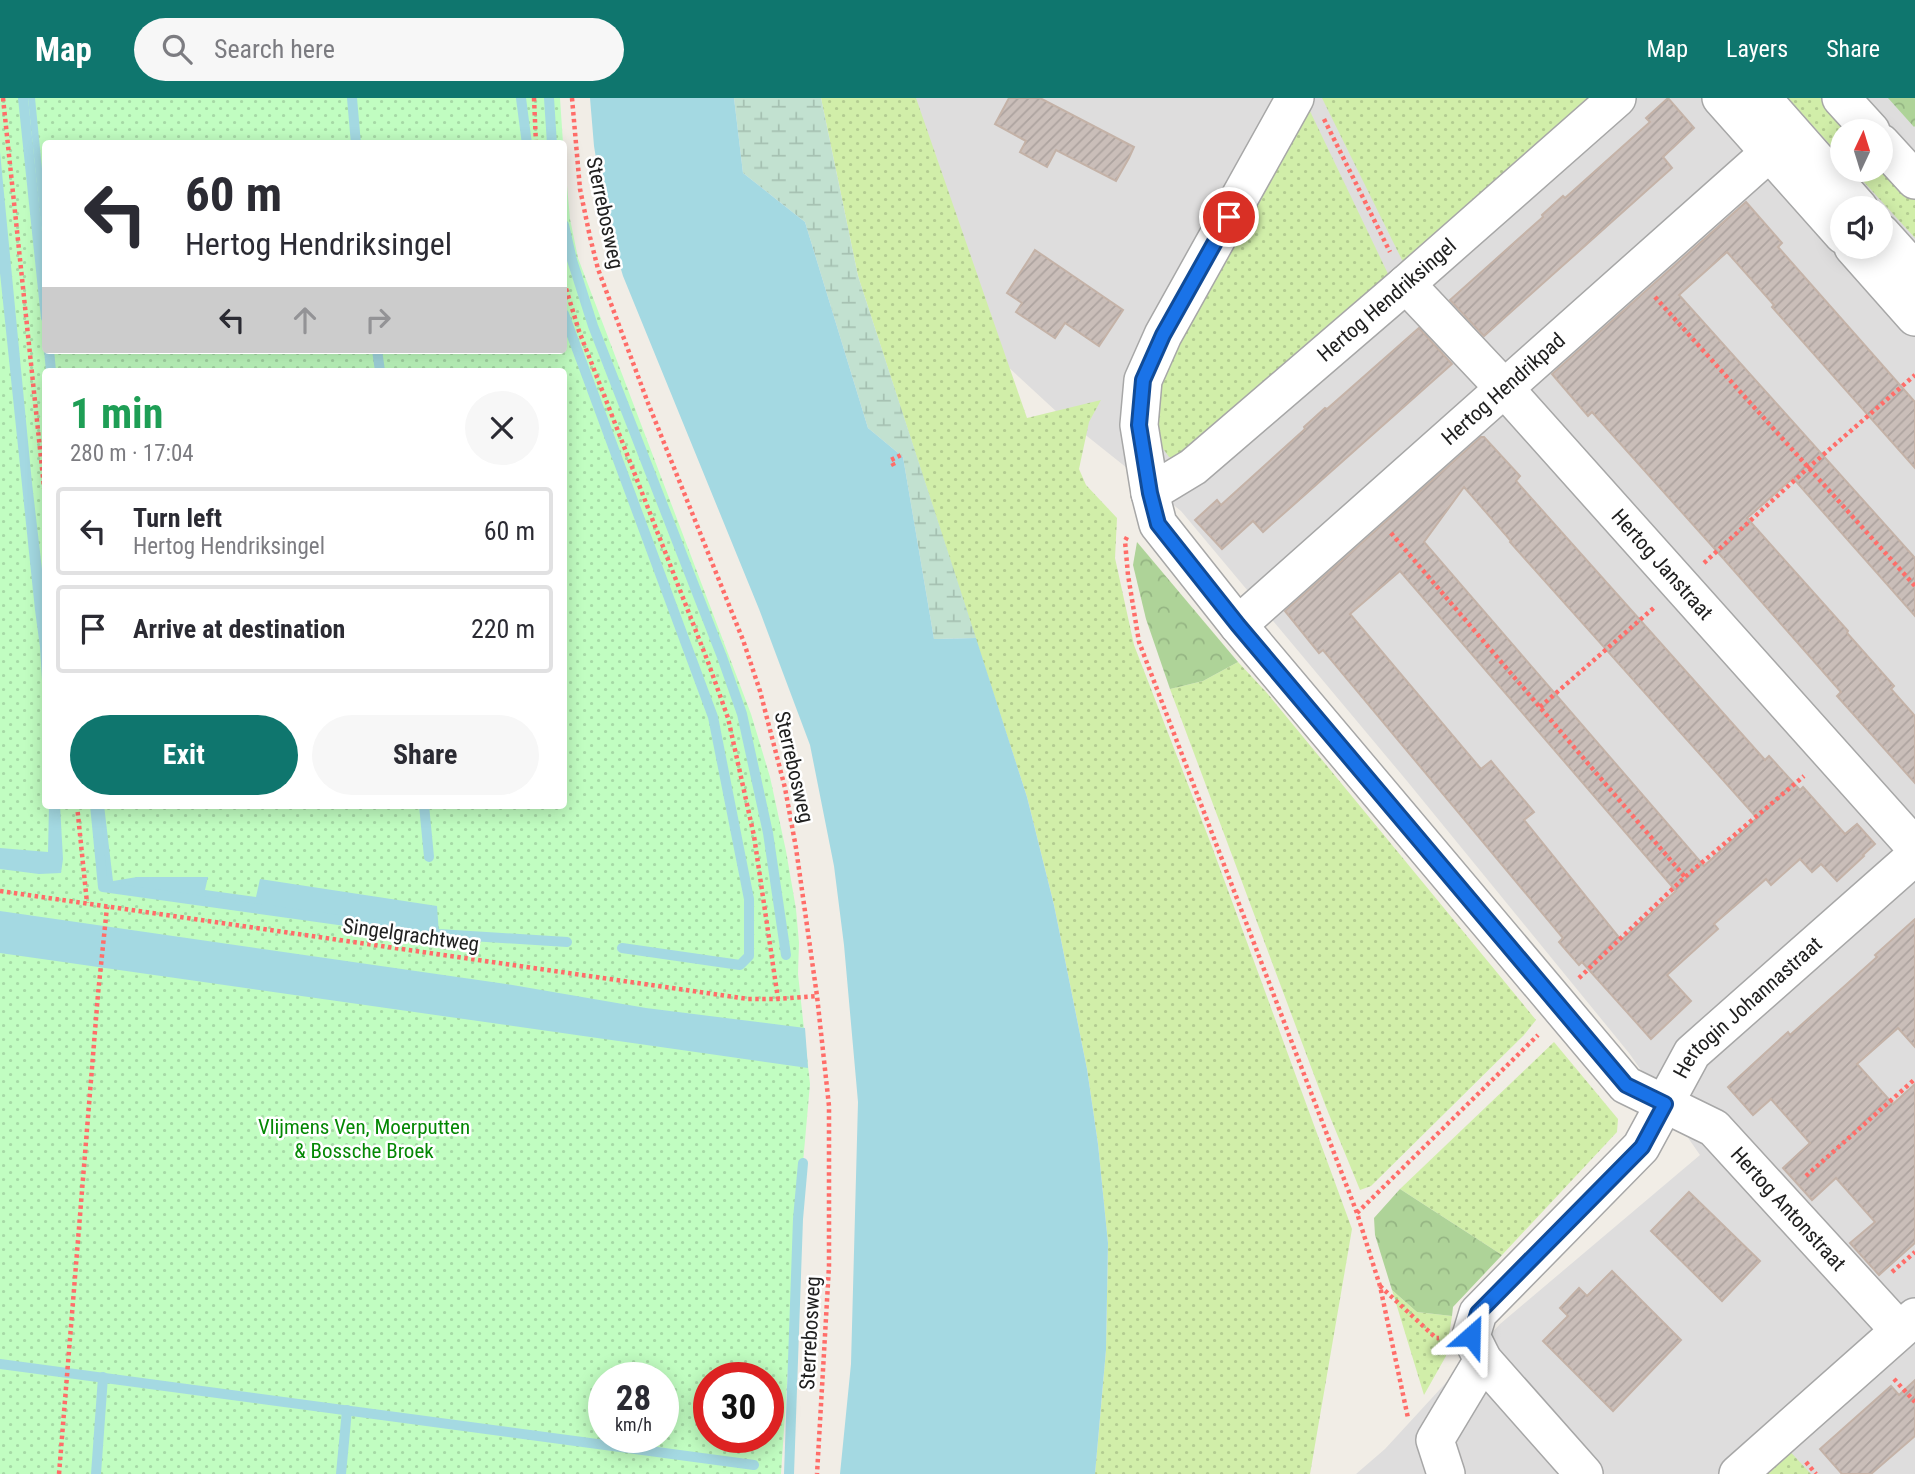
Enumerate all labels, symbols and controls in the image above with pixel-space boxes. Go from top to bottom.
search box [134,18,624,81]
text: Map [35,30,92,69]
icon: search [158,30,196,68]
text: Search here [214,34,335,64]
text: Map [1647,35,1688,63]
text: Layers [1726,35,1788,63]
text: Share [1826,35,1880,63]
north arrow [1830,119,1894,182]
map controls [1830,119,1893,259]
street label: Sterrebosweg [581,155,629,271]
text: 60 m [185,166,282,223]
icon: left [70,168,161,259]
pin [1199,187,1259,247]
button: sound [1830,196,1893,259]
icon: arrive [1210,198,1248,236]
text: Hertog Hendriksingel [185,225,452,263]
street label: Hertog Hendriksingel [1313,234,1461,367]
icon: left [213,301,251,339]
icon: ahead [286,301,324,339]
icon: right [359,301,397,339]
street label: Hertog Hendrikpad [1437,328,1570,450]
text: 1 min [70,389,163,438]
button: close [465,391,539,465]
text: 280 m · 17:04 [70,440,194,467]
text: Turn left [133,503,222,533]
street label: Hertog Janstraat [1607,504,1718,625]
icon: left [74,512,112,550]
text: 60 m [484,516,535,546]
text: Hertog Hendriksingel [133,533,325,560]
icon: arrive [74,610,112,648]
text: Arrive at destination [133,614,345,644]
text: 220 m [471,614,535,644]
street label: Sterrebosweg [770,709,818,825]
button: Exit [70,715,298,795]
button: Share [312,715,539,795]
street label: Singelgrachtweg [341,914,481,956]
street label: Hertogin Johannastraat [1669,932,1827,1082]
park label: Vlijmens Ven, Moerputten & Bossche Broek [258,1115,470,1163]
street label: Hertog Antonstraat [1726,1142,1851,1276]
street label: Sterrebosweg [795,1276,825,1390]
position arrow [1434,1299,1508,1373]
speed limit sign: 30 [693,1362,784,1453]
text: 28 [616,1378,651,1419]
text: km/h [615,1414,652,1435]

